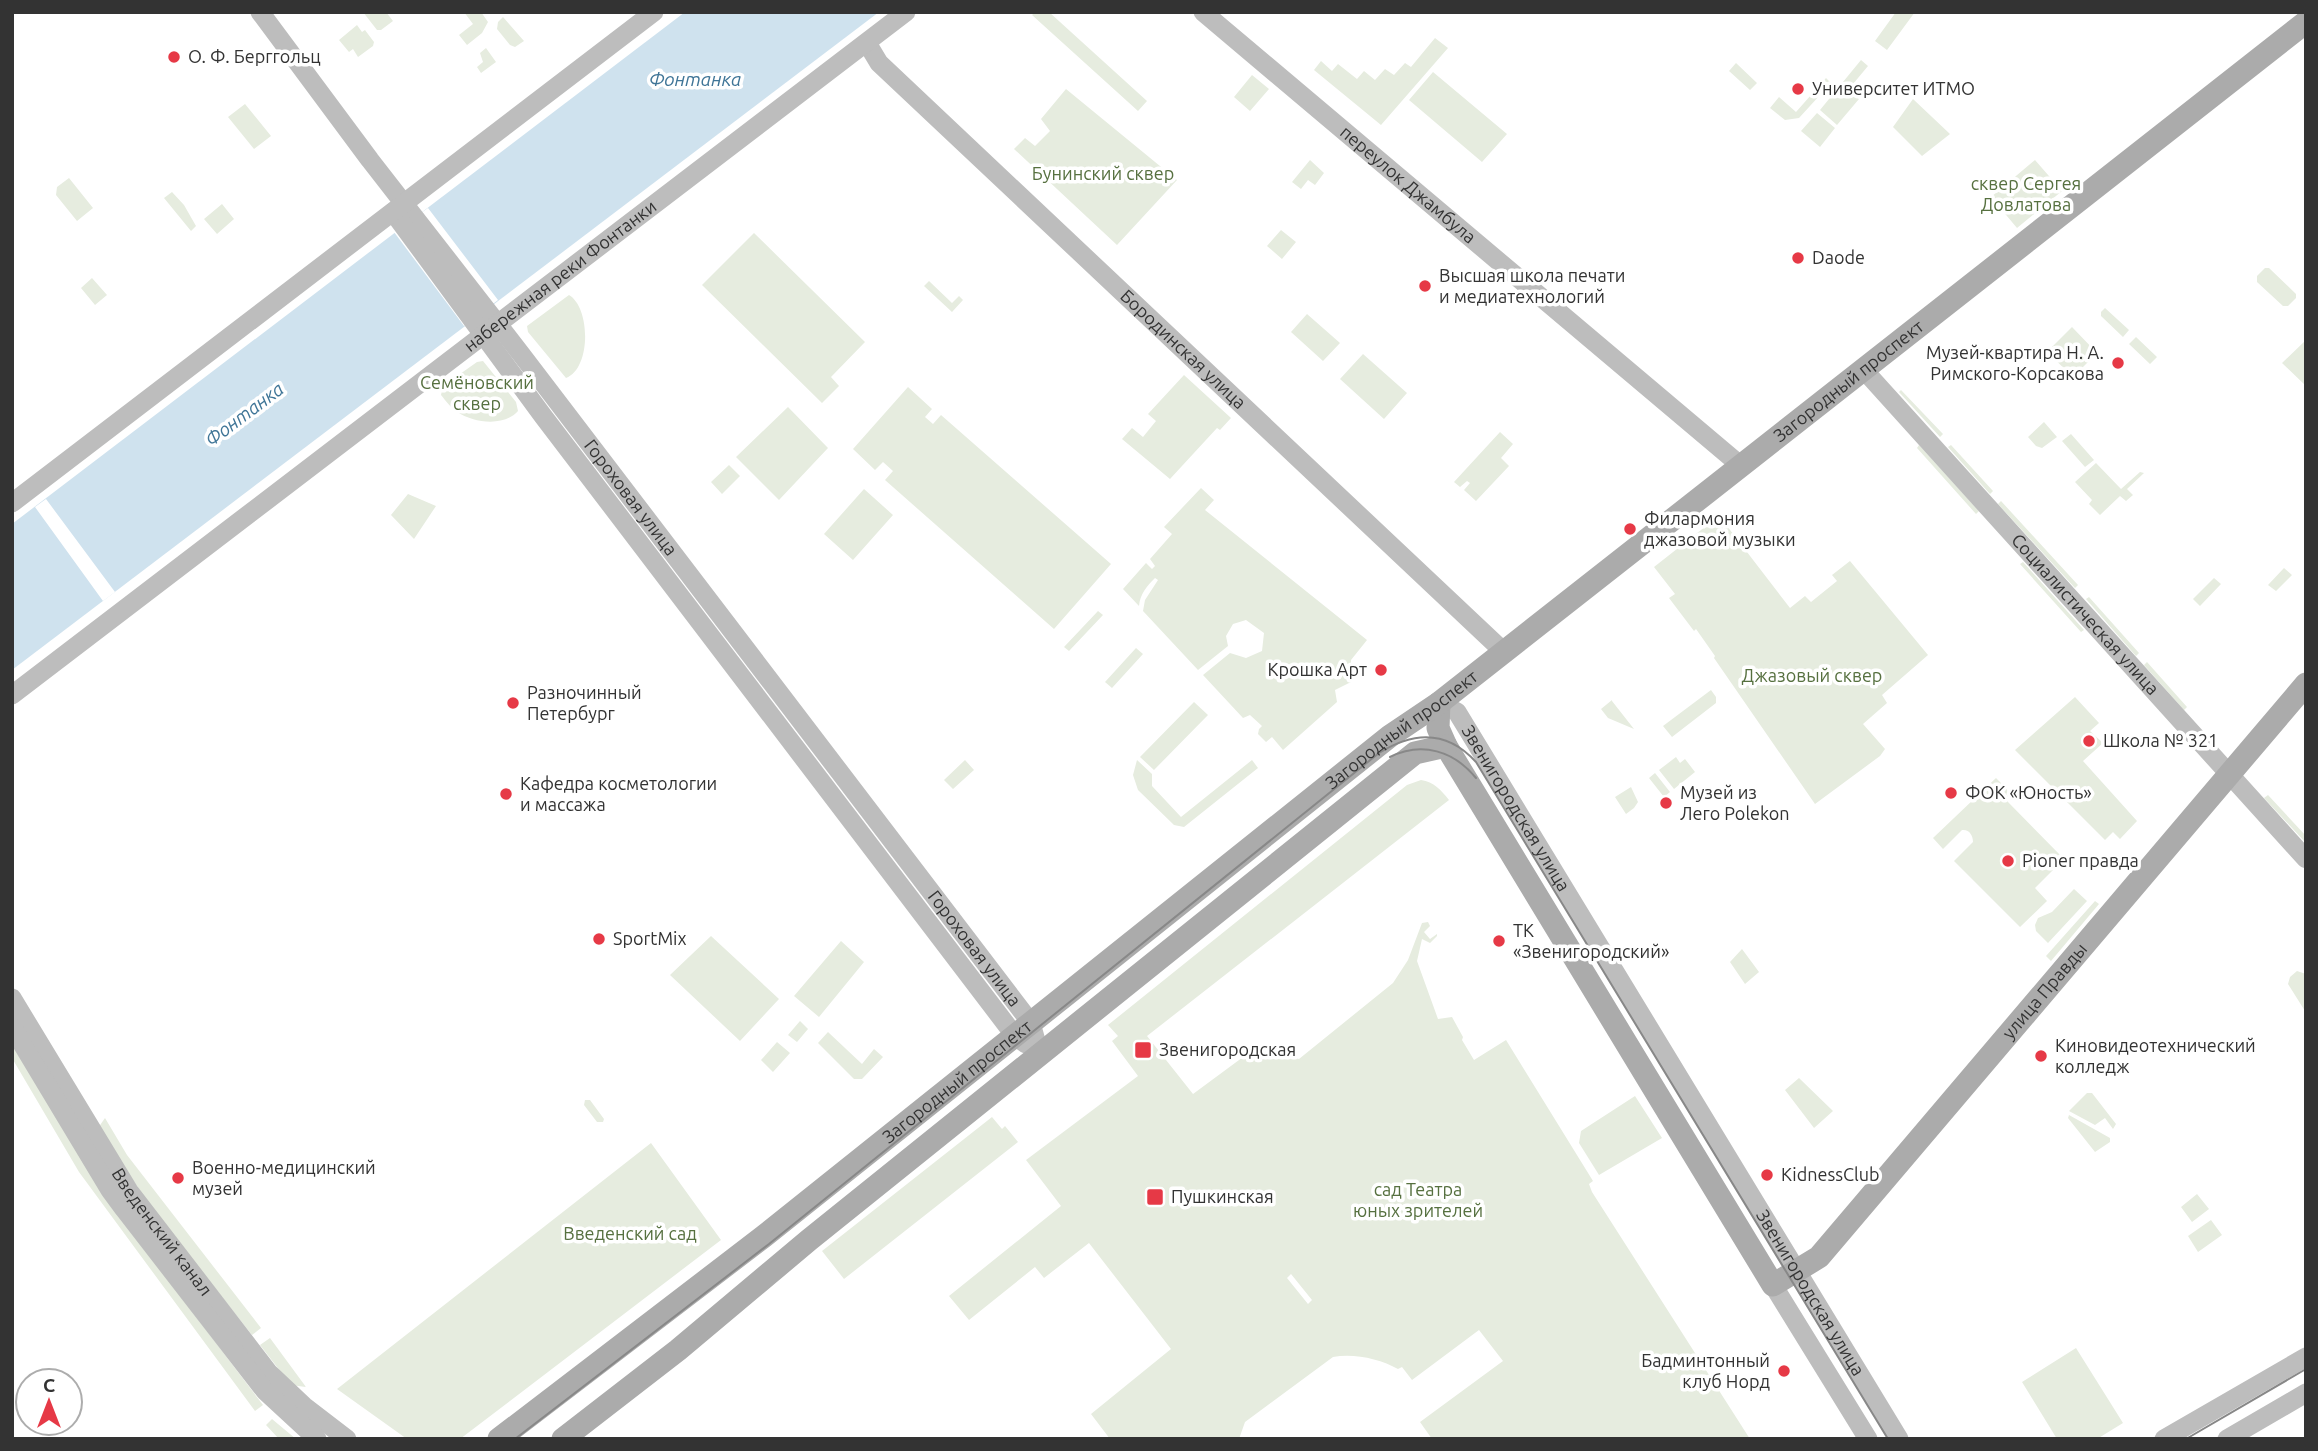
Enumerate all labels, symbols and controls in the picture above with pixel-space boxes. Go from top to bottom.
place label: О. Ф. Берггольц [188,46,321,66]
marker: О. Ф. Берггольц [166,49,182,65]
water label: Фонтанка [649,68,741,90]
place label: Университет ИТМО [1812,78,1975,98]
marker: Университет ИТМО [1790,81,1806,97]
street label: переулок Джамбула [1337,121,1480,247]
park label: Бунинский сквер [1032,163,1174,183]
park label: сквер Сергея Довлатова [1971,173,2081,214]
street label: набережная реки Фонтанки [460,196,660,355]
place label: Daode [1812,247,1865,267]
marker: Daode [1790,250,1806,266]
place label: Высшая школа печати и медиатехнологий [1439,265,1625,306]
marker: Высшая школа печати и медиатехнологий [1417,278,1433,294]
street label: Бородинская улица [1117,285,1250,412]
street label: Загородный проспект [1769,315,1927,445]
place label: Музей-квартира Н. А. Римского-Корсакова [1926,342,2104,383]
marker: Музей-квартира Н. А. Римского-Корсакова [2110,355,2126,371]
park label: Семёновский сквер [420,372,534,413]
water label: Фонтанка [200,377,288,451]
street label: Гороховая улица [581,435,682,559]
place label: Филармония джазовой музыки [1644,508,1796,549]
marker: Филармония джазовой музыки [1622,521,1638,537]
street label: Социалистическая улица [2008,529,2163,698]
place label: Крошка Арт [1268,659,1367,679]
marker: Крошка Арт [1373,662,1389,678]
park label: Джазовый сквер [1742,665,1882,685]
street label: Загородный проспект [1321,666,1481,793]
place label: Разночинный Петербург [527,682,642,723]
marker: Разночинный Петербург [505,695,521,711]
street label: Звенигородская улица [1458,721,1575,895]
place label: Школа № 321 [2103,730,2218,750]
marker: Школа № 321 [2081,733,2097,749]
place label: Кафедра косметологии и массажа [520,773,717,814]
place label: Музей из Лего Polekon [1680,782,1790,823]
place label: ФОК «Юность» [1965,782,2092,802]
marker: ФОК «Юность» [1943,785,1959,801]
marker: Кафедра косметологии и массажа [498,786,514,802]
marker: Музей из Лего Polekon [1658,795,1674,811]
place label: Pioner правда [2022,850,2139,870]
marker: Pioner правда [2000,853,2016,869]
street label: Гороховая улица [925,886,1026,1010]
place label: ТК «Звенигородский» [1513,920,1669,961]
place label: SportMix [613,928,687,948]
marker: SportMix [591,931,607,947]
marker: ТК «Звенигородский» [1491,933,1507,949]
street label: улица Правды [1998,938,2091,1042]
street label: Загородный проспект [878,1016,1035,1147]
place label: Киновидеотехнический колледж [2055,1035,2256,1076]
place label: Звенигородская [1159,1039,1296,1059]
marker: Звенигородская [1133,1040,1153,1060]
marker: Киновидеотехнический колледж [2033,1048,2049,1064]
place label: Военно-медицинский музей [192,1157,376,1198]
street label: Введенский канал [108,1164,217,1299]
place label: KidnessClub [1781,1164,1880,1184]
marker: KidnessClub [1759,1167,1775,1183]
marker: Военно-медицинский музей [170,1170,186,1186]
park label: сад Театра юных зрителей [1353,1179,1483,1220]
place label: Пушкинская [1171,1186,1274,1206]
marker: Пушкинская [1145,1187,1165,1207]
street label: Звенигородская улица [1753,1206,1869,1379]
park label: Введенский сад [563,1223,697,1243]
place label: Бадминтонный клуб Норд [1641,1350,1770,1391]
marker: Бадминтонный клуб Норд [1776,1363,1792,1379]
north arrow [14,1367,84,1437]
text: С [43,1374,55,1396]

